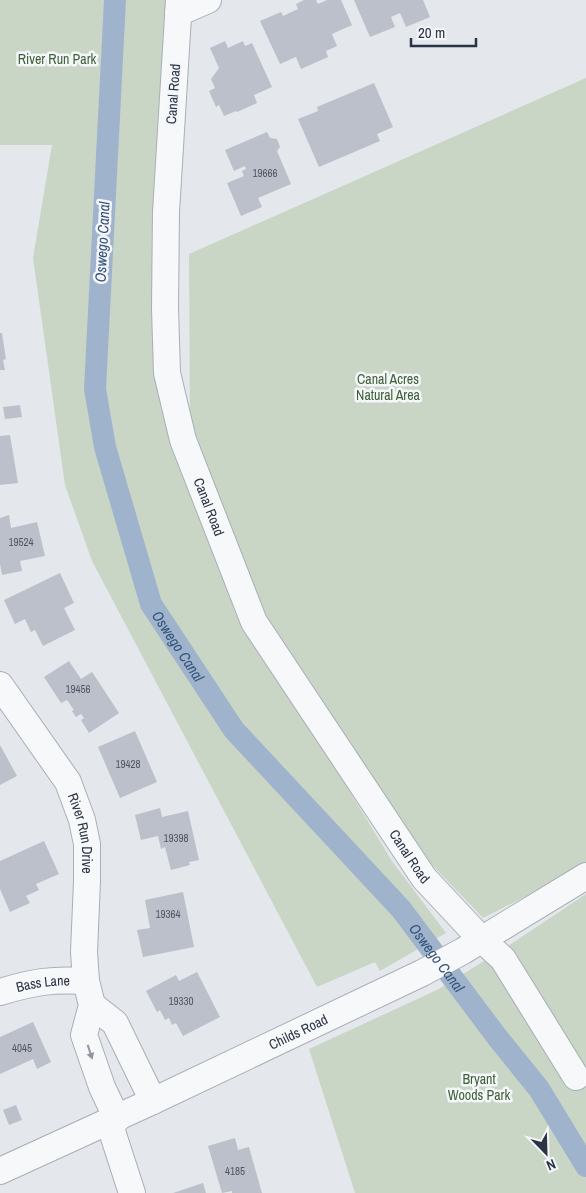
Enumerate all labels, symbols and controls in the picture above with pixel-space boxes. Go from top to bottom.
scale bar [411,15,476,47]
text: 20 m [418,22,445,43]
park label: River Run Park [18,50,96,68]
street label: Canal Road [162,63,184,125]
house number: 19666 [252,166,278,180]
water label: Oswego Canal [89,201,115,283]
park label: Canal Acres Natural Area [356,370,421,404]
street label: Canal Road [190,475,228,538]
house number: 19524 [8,535,34,549]
water label: Oswego Canal [148,606,210,685]
house number: 19456 [65,682,91,696]
house number: 19428 [115,757,141,771]
street label: River Run Drive [64,790,96,874]
street label: Canal Road [385,826,434,887]
house number: 19398 [163,831,189,845]
house number: 19364 [155,907,181,921]
water label: Oswego Canal [405,919,470,996]
street label: Bass Lane [14,971,70,996]
house number: 19330 [168,994,194,1008]
street label: Childs Road [266,1010,331,1054]
house number: 4045 [12,1041,32,1055]
one-way arrow [86,1045,94,1060]
park label: Bryant Woods Park [448,1070,510,1104]
north arrow [521,1128,571,1178]
text: N [544,1155,558,1175]
house number: 4185 [225,1164,245,1178]

